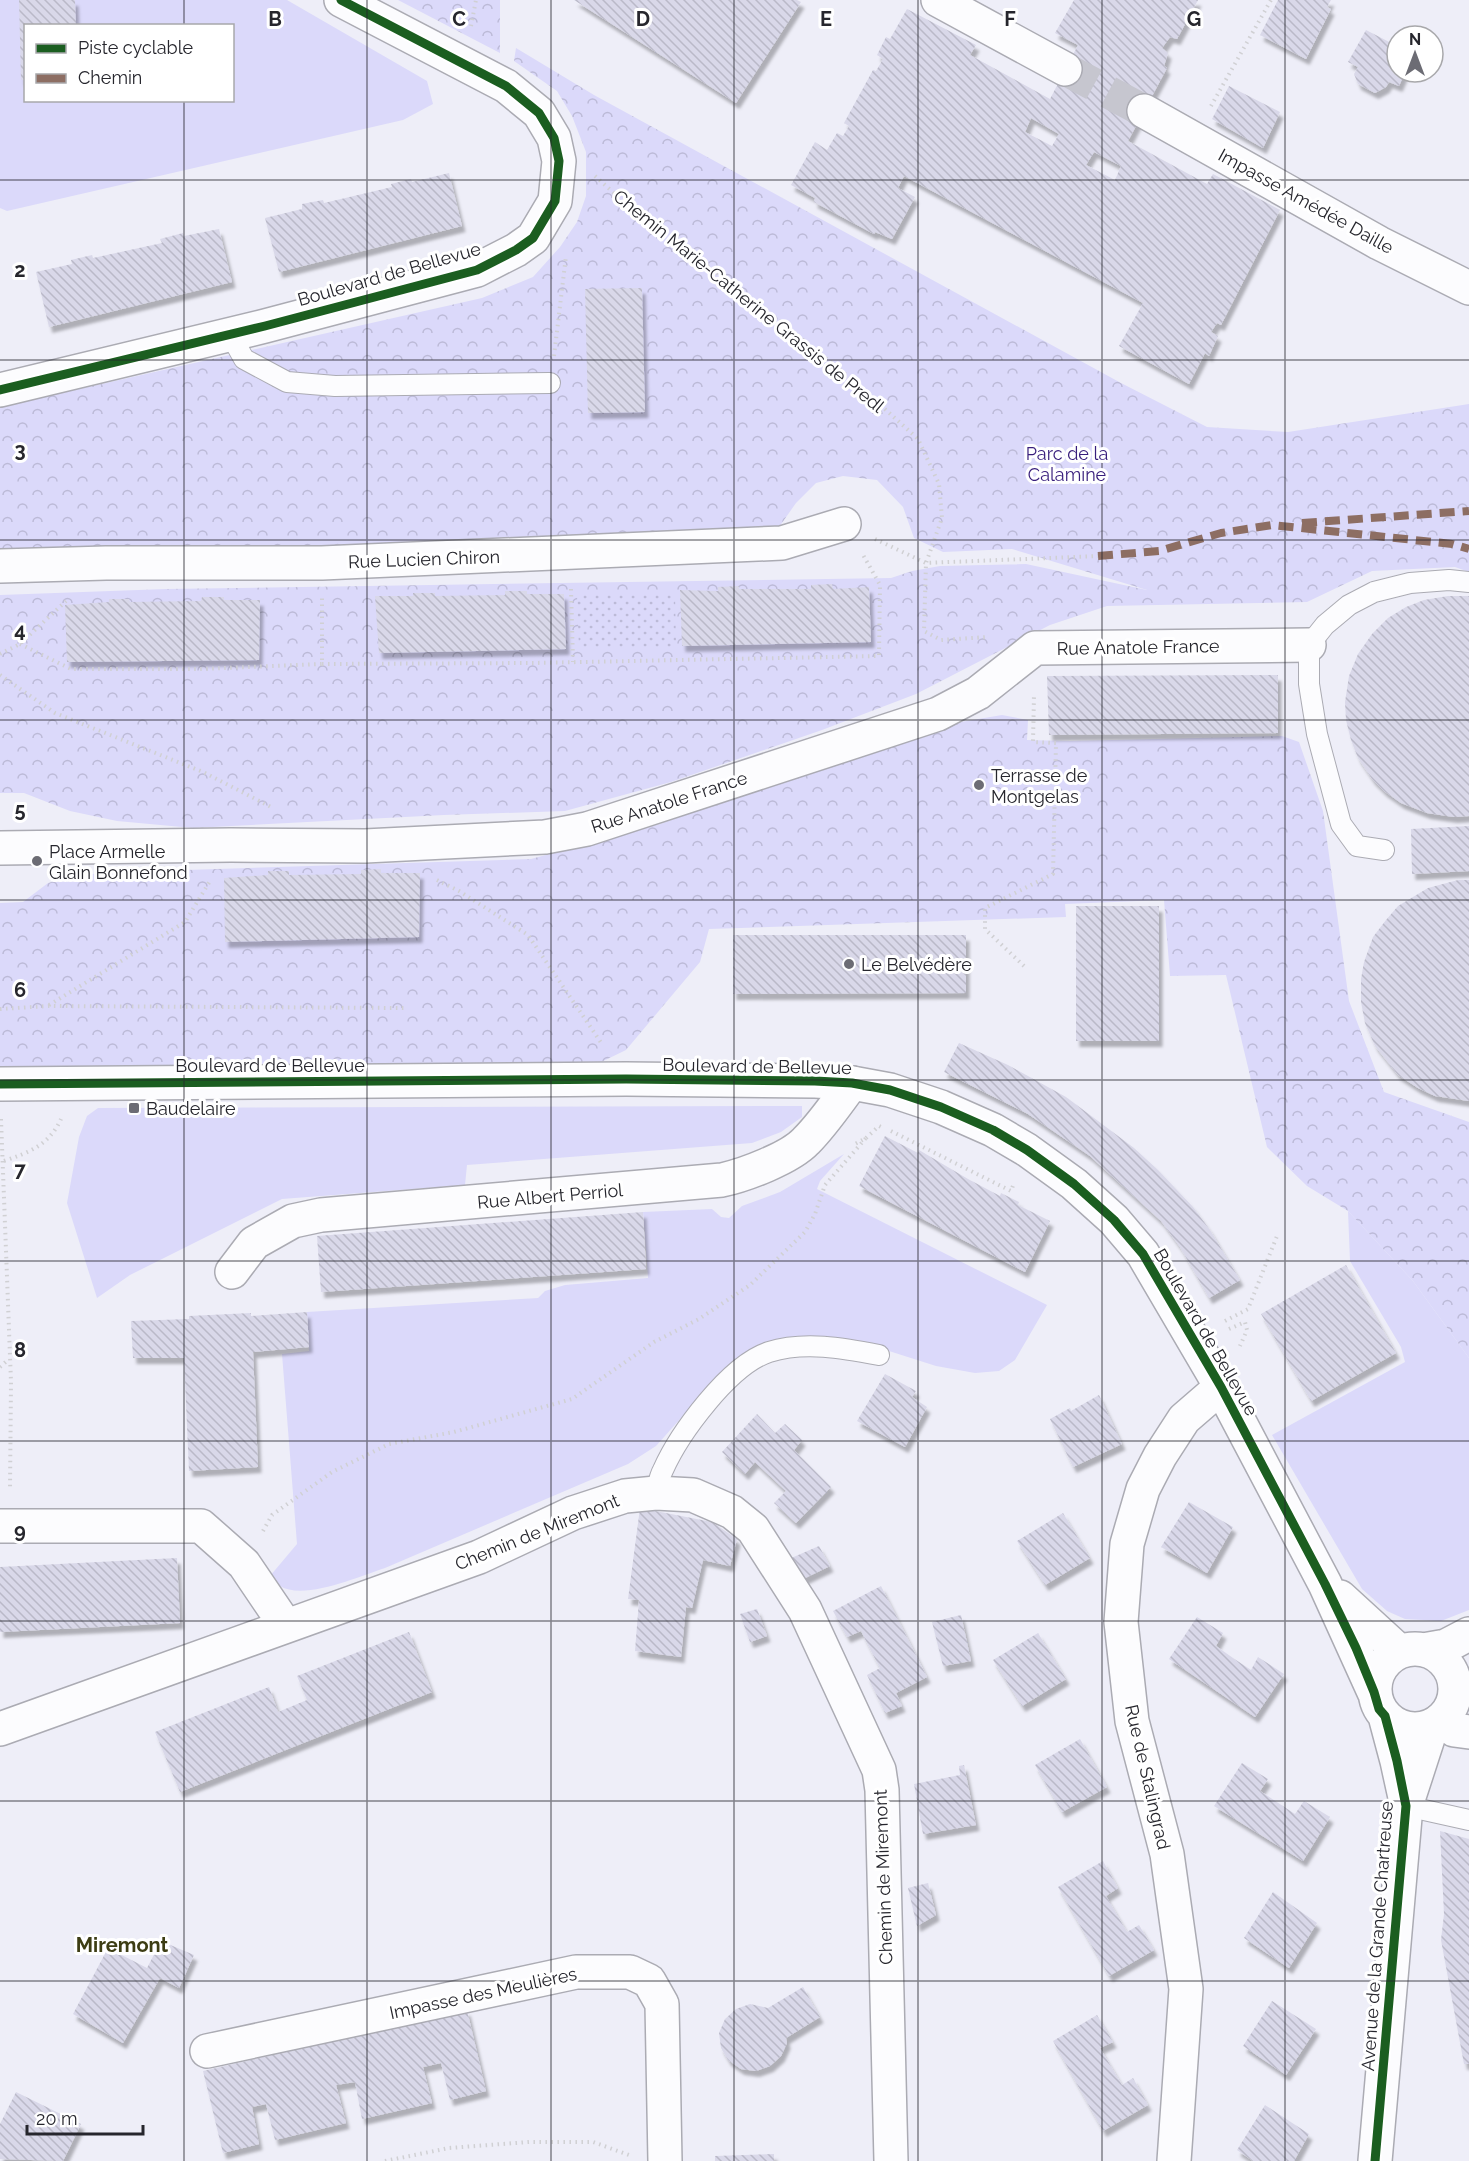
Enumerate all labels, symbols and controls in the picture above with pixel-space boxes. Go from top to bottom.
text: B [268,7,282,31]
text: C [452,7,466,31]
text: D [636,7,650,31]
text: E [820,7,832,31]
text: F [1004,7,1016,31]
text: G [1187,7,1201,31]
legend [24,24,234,102]
north arrow [1385,24,1445,84]
text: N [1409,30,1421,49]
text: Piste cyclable [78,37,194,58]
text: Chemin [78,67,142,88]
street label: Impasse Amédée Daille [1215,144,1398,258]
street label: Chemin Marie-Catherine Grassis de Predl [610,185,888,417]
street label: Boulevard de Bellevue [295,238,483,310]
text: 2 [14,258,26,282]
text: 3 [14,438,26,462]
park label: Parc de la Calamine [1026,443,1108,485]
street label: Rue Lucien Chiron [348,546,500,572]
text: 4 [14,618,26,642]
street label: Rue Anatole France [1056,635,1220,659]
place label: Terrasse de Montgelas [991,765,1088,807]
street label: Rue Anatole France [588,767,750,837]
marker: Terrasse de Montgelas [972,778,986,792]
text: 5 [14,798,26,822]
place label: Place Armelle Glain Bonnefond [49,841,188,883]
marker: Place Armelle Glain Bonnefond [30,854,44,868]
place label: Le Belvédère [861,954,972,975]
marker: Le Belvédère [842,957,856,971]
text: 6 [14,978,26,1002]
street label: Boulevard de Bellevue [662,1054,852,1078]
street label: Boulevard de Bellevue [175,1055,365,1076]
place label: Baudelaire [146,1098,236,1119]
marker: Baudelaire [127,1101,141,1115]
text: 7 [14,1158,26,1182]
street label: Rue Albert Perriol [476,1179,624,1213]
street label: Boulevard de Bellevue [1150,1245,1263,1420]
text: 8 [14,1338,26,1362]
street label: Chemin de Miremont [452,1489,622,1575]
text: 9 [14,1519,26,1543]
street label: Rue de Stalingrad [1121,1702,1175,1852]
street label: Chemin de Miremont [869,1789,897,1965]
street label: Avenue de la Grande Chartreuse [1357,1800,1397,2072]
district label: Miremont [76,1933,169,1957]
street label: Impasse des Meulières [387,1963,579,2023]
scale bar [27,2098,142,2136]
text: 20 m [36,2108,78,2129]

